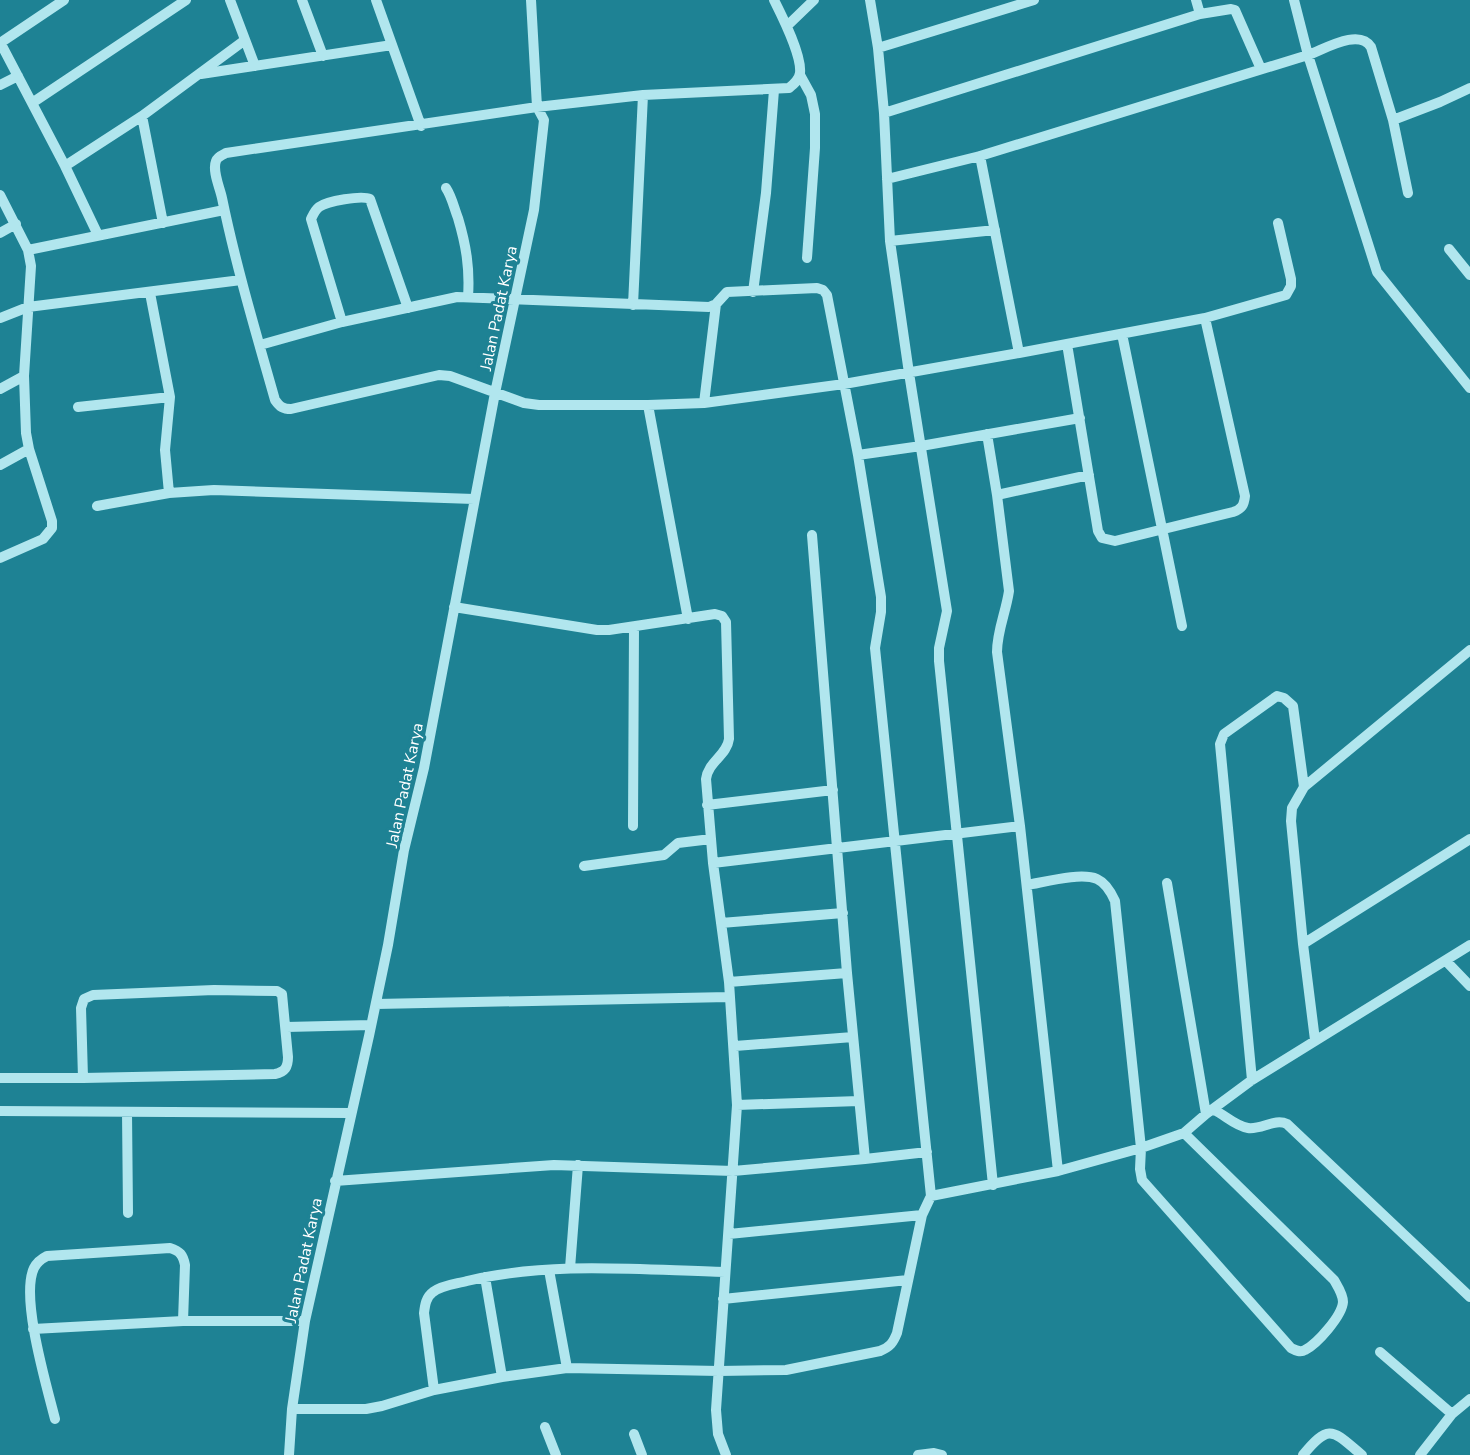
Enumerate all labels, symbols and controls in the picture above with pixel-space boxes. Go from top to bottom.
street label: Jalan Padat Karya [475,244,523,374]
street label: Jalan Padat Karya [381,721,429,851]
street label: Jalan Padat Karya [280,1196,328,1326]

